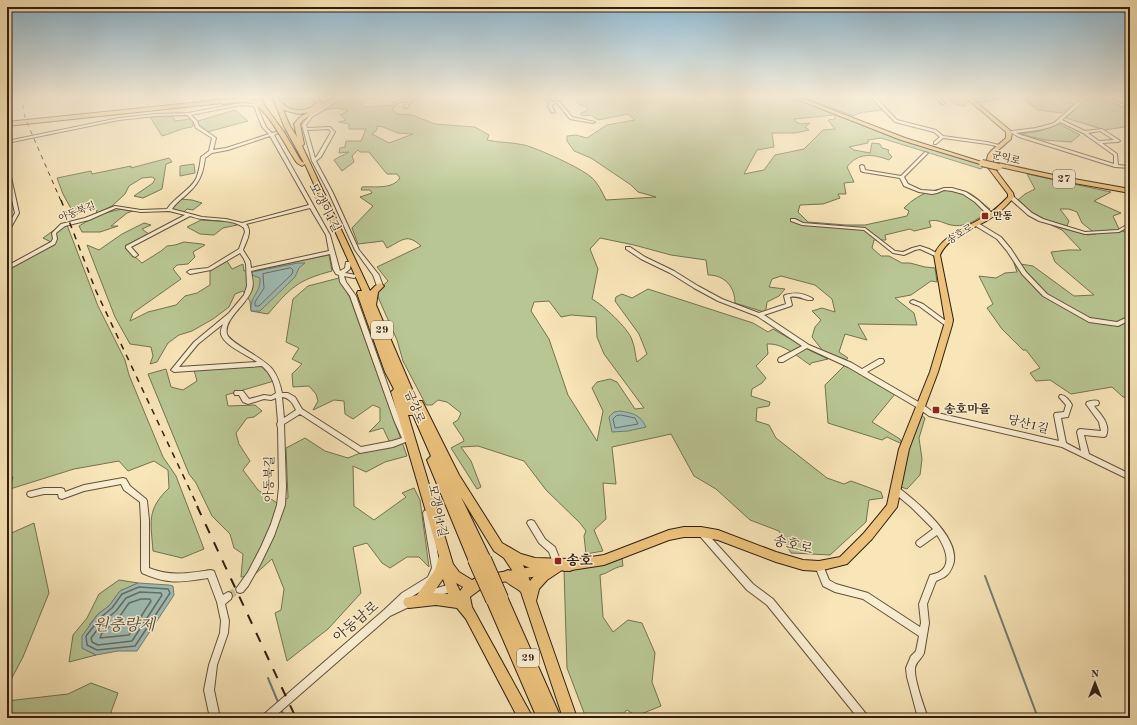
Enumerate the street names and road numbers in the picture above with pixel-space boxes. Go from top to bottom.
street label: 군익로 [991,150,1022,166]
road number: 27 [1053,170,1075,188]
street label: 모갱이1길 [306,181,343,234]
street label: 아동북길 [57,199,97,224]
street label: 송호로 [945,221,975,246]
road number: 29 [371,321,393,339]
street label: 금강로 [402,388,427,426]
street label: 당산1길 [1006,413,1050,436]
street label: 아동북길 [262,456,276,502]
street label: 모갱이1길 [426,483,449,538]
street label: 송호로 [772,532,815,557]
street label: 아동남로 [330,598,382,645]
road number: 29 [517,649,539,667]

